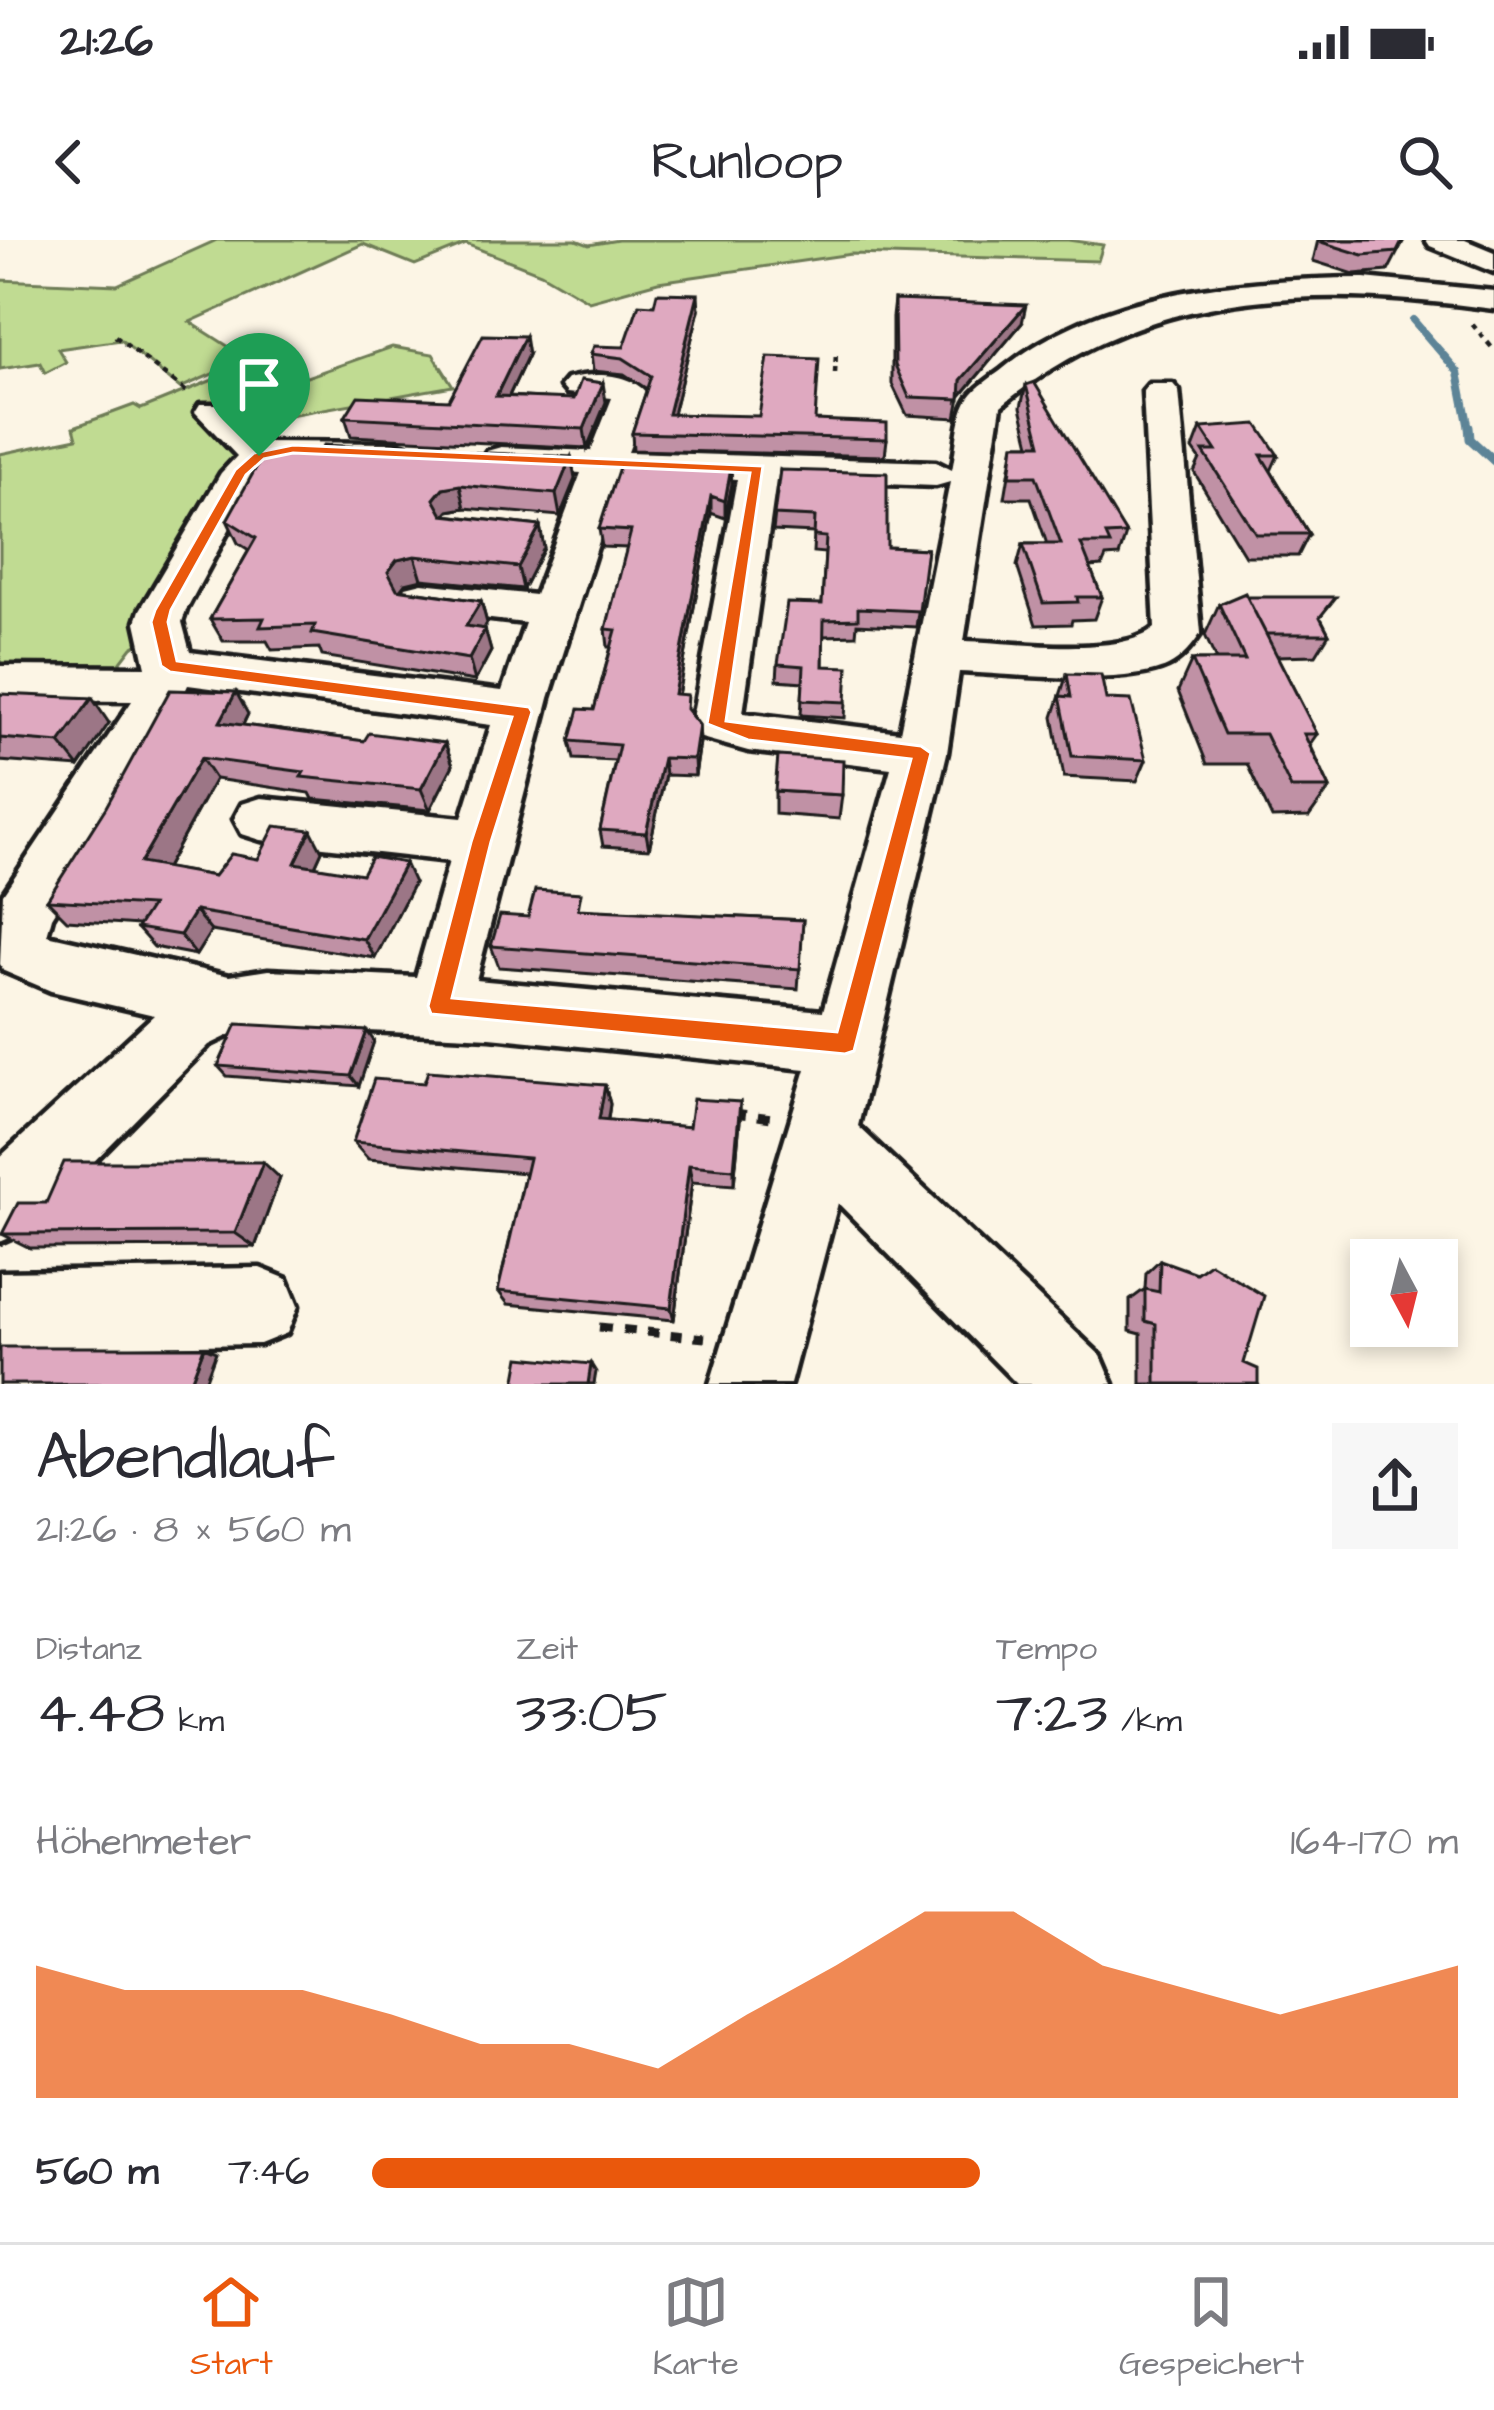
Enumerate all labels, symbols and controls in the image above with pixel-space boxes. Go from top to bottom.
text: 21:26 [60,11,153,73]
text: Runloop [651,125,843,200]
icon: back [36,129,102,195]
icon: search [1392,129,1458,195]
pin [208,333,310,456]
icon: arrive [226,351,292,417]
north arrow [1350,1239,1458,1347]
map controls [1350,1239,1458,1347]
text: Abendlauf [36,1413,335,1505]
button: share [1332,1423,1458,1549]
text: 21:26 · 8 × 560 m [36,1504,351,1558]
text: Distanz [36,1626,142,1672]
text: Zeit [516,1626,578,1672]
text: Tempo [996,1626,1097,1672]
text: 4.48 [36,1672,165,1755]
text: 33:05 [516,1672,667,1755]
text: 7:23 [996,1672,1108,1755]
text: km [165,1698,224,1744]
text: /km [1108,1698,1182,1744]
text: Höhenmeter [36,1816,251,1870]
text: 164–170 m [1290,1816,1458,1870]
text: 560 m [36,2146,159,2200]
text: 7:46 [228,2146,310,2200]
tab: Start [190,2269,273,2387]
tab: Karte [653,2269,739,2387]
tab: Gespeichert [1119,2269,1304,2387]

